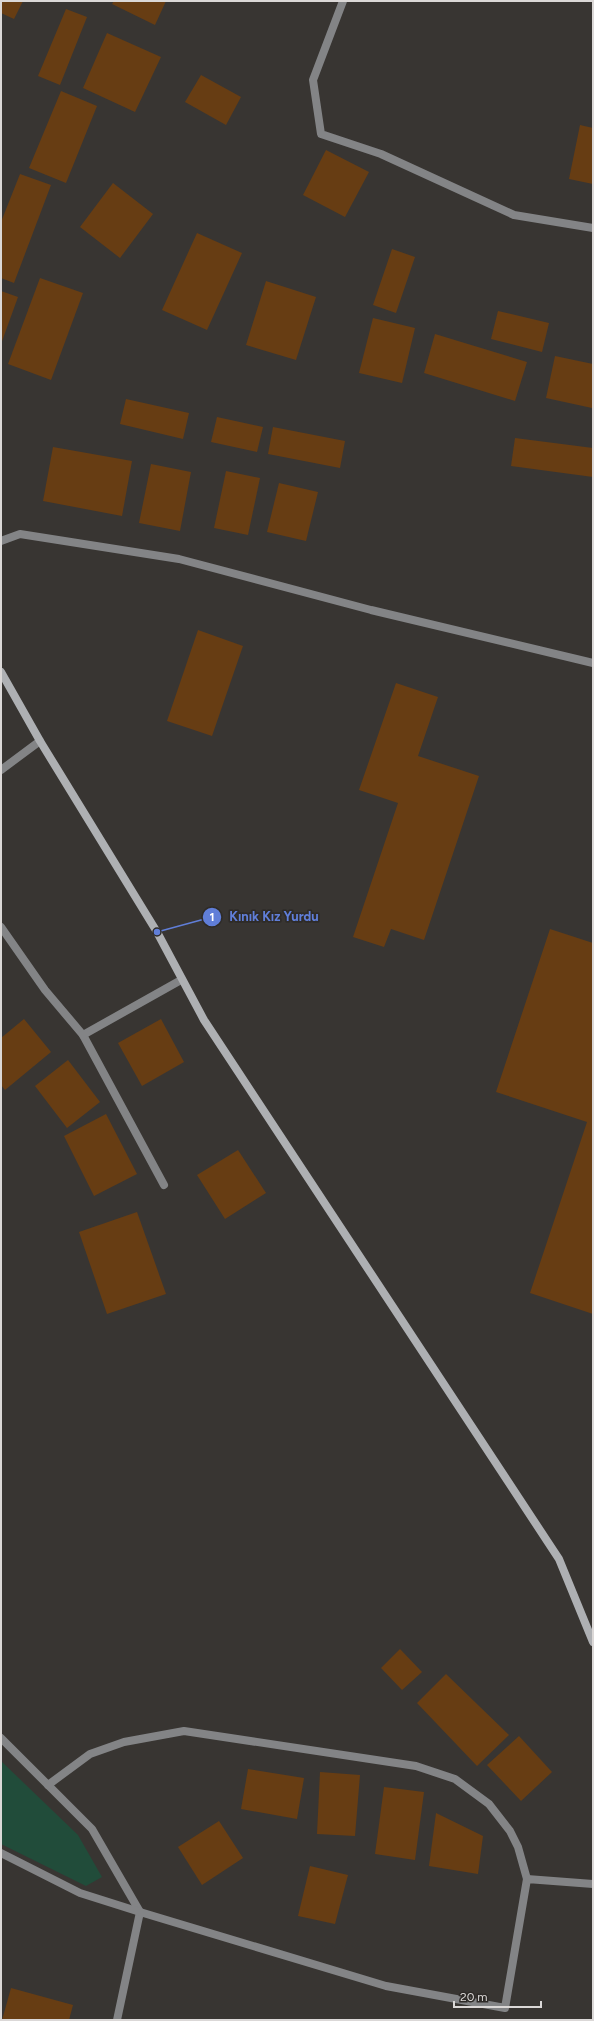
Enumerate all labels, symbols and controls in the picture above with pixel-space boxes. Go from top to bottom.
callout: Kınık Kız Yurdu [202,904,327,929]
text: Kınık Kız Yurdu [229,909,319,924]
text: 1 [209,910,215,924]
scale bar [454,1983,541,2009]
text: 20 m [460,1990,488,2004]

